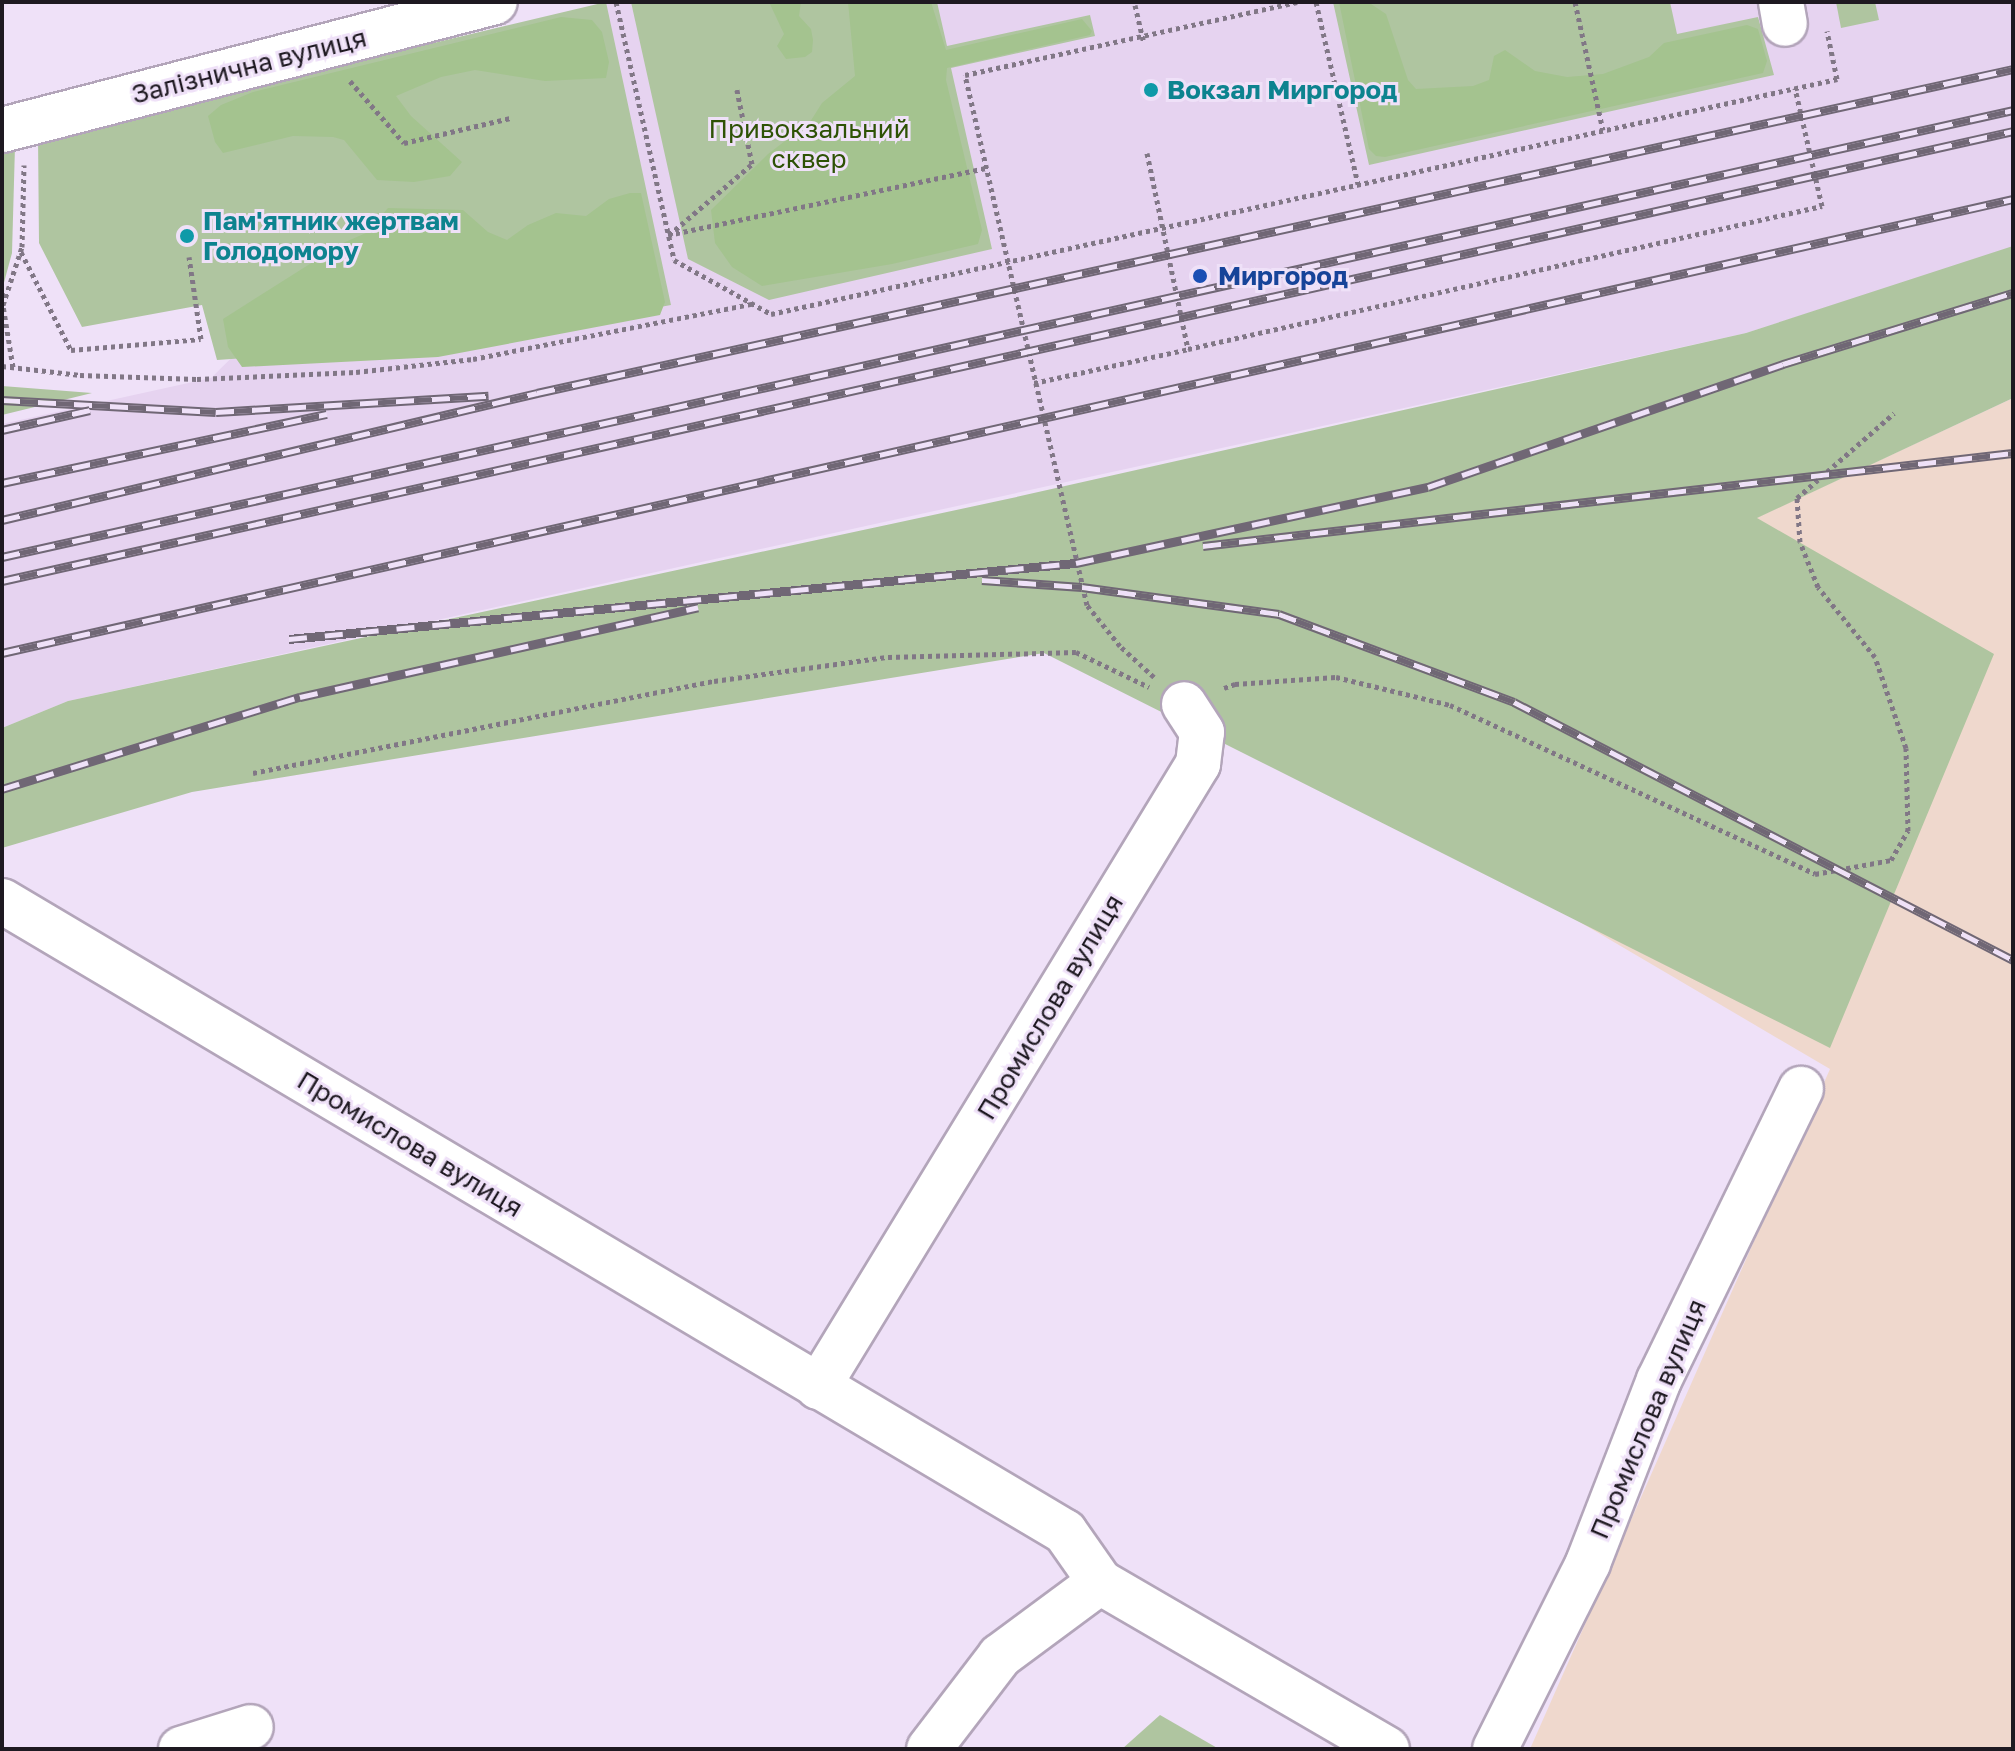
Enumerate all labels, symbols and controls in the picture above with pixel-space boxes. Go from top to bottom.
street label: Залізнична вулиця [128,22,370,110]
place label: Вокзал Миргород [1167,74,1397,106]
marker: Вокзал Миргород [1142,81,1160,99]
park label: Привокзальний сквер [708,113,910,174]
place label: Пам'ятник жертвам Голодомору [203,205,459,266]
marker: Пам'ятник жертвам Голодомору [178,227,196,245]
place label: Миргород [1218,260,1348,292]
marker: Миргород [1189,265,1211,287]
street label: Промислова вулиця [970,889,1130,1125]
street label: Промислова вулиця [292,1064,528,1224]
street label: Промислова вулиця [1583,1295,1713,1543]

